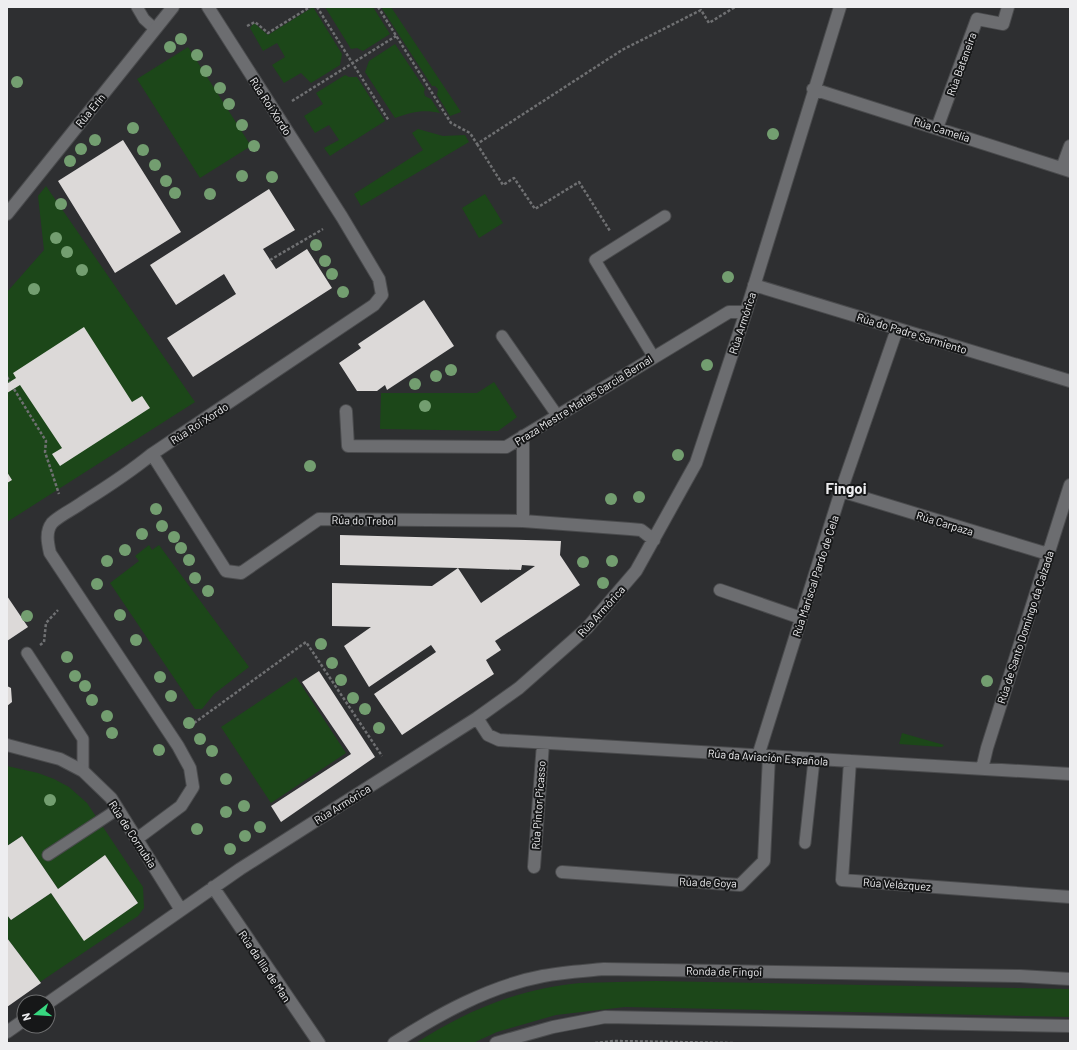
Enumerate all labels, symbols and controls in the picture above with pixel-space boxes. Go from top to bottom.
street label: Rúa Bataneira [943,30,979,98]
street label: Rúa Roi Xordo [247,75,295,137]
street label: Rúa Erín [73,91,107,129]
street label: Rúa Camelia [912,114,972,144]
street label: Rúa Armórica [726,290,758,356]
street label: Rúa do Padre Sarmiento [855,310,969,356]
street label: Praza Mestre Matías García Bernal [512,352,654,448]
street label: Rúa Roi Xordo [168,399,230,447]
district label: Fingoi [826,479,867,497]
street label: Rúa Carpaza [915,508,975,538]
street label: Rúa do Trebol [332,513,396,527]
street label: Rúa Mariscal Pardo de Cela [789,514,841,638]
street label: Rúa de Santo Domingo da Calzada [994,549,1056,705]
street label: Rúa Armórica [575,583,627,639]
street label: Rúa da Aviación Española [707,746,829,768]
street label: Rúa Pintor Picasso [528,760,548,850]
street label: Rúa Armórica [311,781,373,827]
street label: Rúa de Cornubia [106,798,160,870]
street label: Rúa de Goya [679,874,737,890]
street label: Rúa Velázquez [863,875,931,893]
street label: Rúa da Illa de Man [236,928,294,1004]
street label: Ronda de Fingoi [686,964,762,978]
north arrow [16,994,56,1034]
text: N [19,1012,33,1022]

